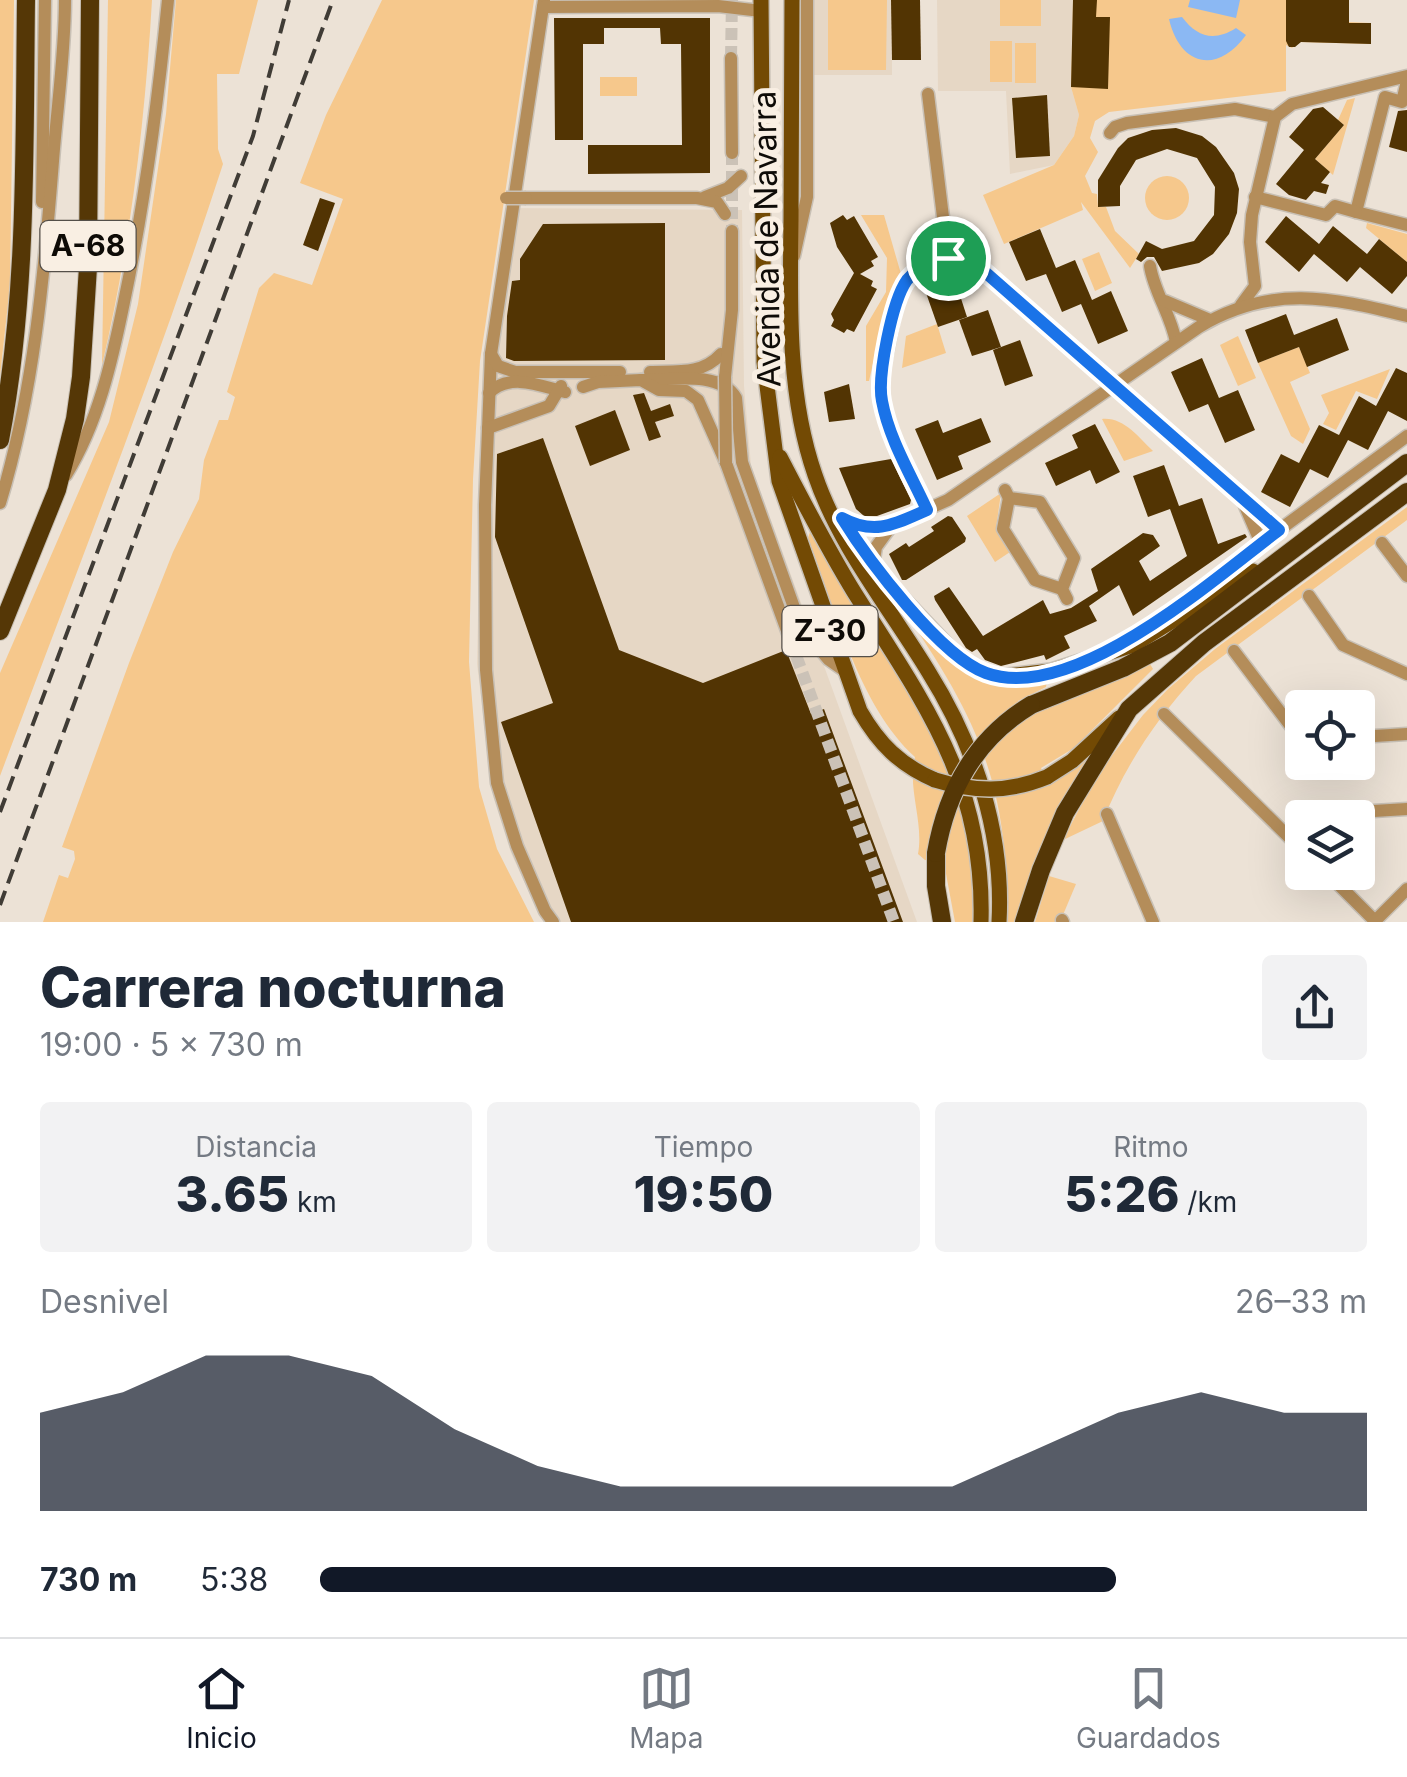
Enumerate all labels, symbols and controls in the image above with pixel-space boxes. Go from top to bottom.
street label: Avenida de Navarra [744,91,789,388]
pin [906,216,991,301]
road number: A-68 [41,221,136,271]
icon: arrive [921,231,976,286]
road number: Z-30 [782,606,878,656]
map controls [1285,690,1375,890]
button: locate [1285,690,1375,780]
button: layers [1285,800,1375,890]
text: Carrera nocturna [40,954,506,1020]
button: share [1262,955,1367,1060]
text: 19:00 · 5 × 730 m [40,1025,303,1064]
text: Distancia [195,1130,317,1164]
text: Tiempo [654,1130,753,1164]
text: Ritmo [1113,1130,1188,1164]
text: 3.65 [175,1164,289,1224]
text: 19:50 [634,1164,773,1224]
text: 5:26 [1064,1164,1179,1224]
text: km [289,1185,337,1219]
text: /km [1179,1185,1237,1219]
text: Desnivel [40,1282,169,1321]
text: 26–33 m [1235,1282,1367,1321]
text: 730 m [40,1560,137,1599]
text: 5:38 [200,1560,268,1599]
tab: Inicio [186,1661,257,1755]
tab: Mapa [629,1661,703,1755]
tab: Guardados [1076,1661,1221,1755]

